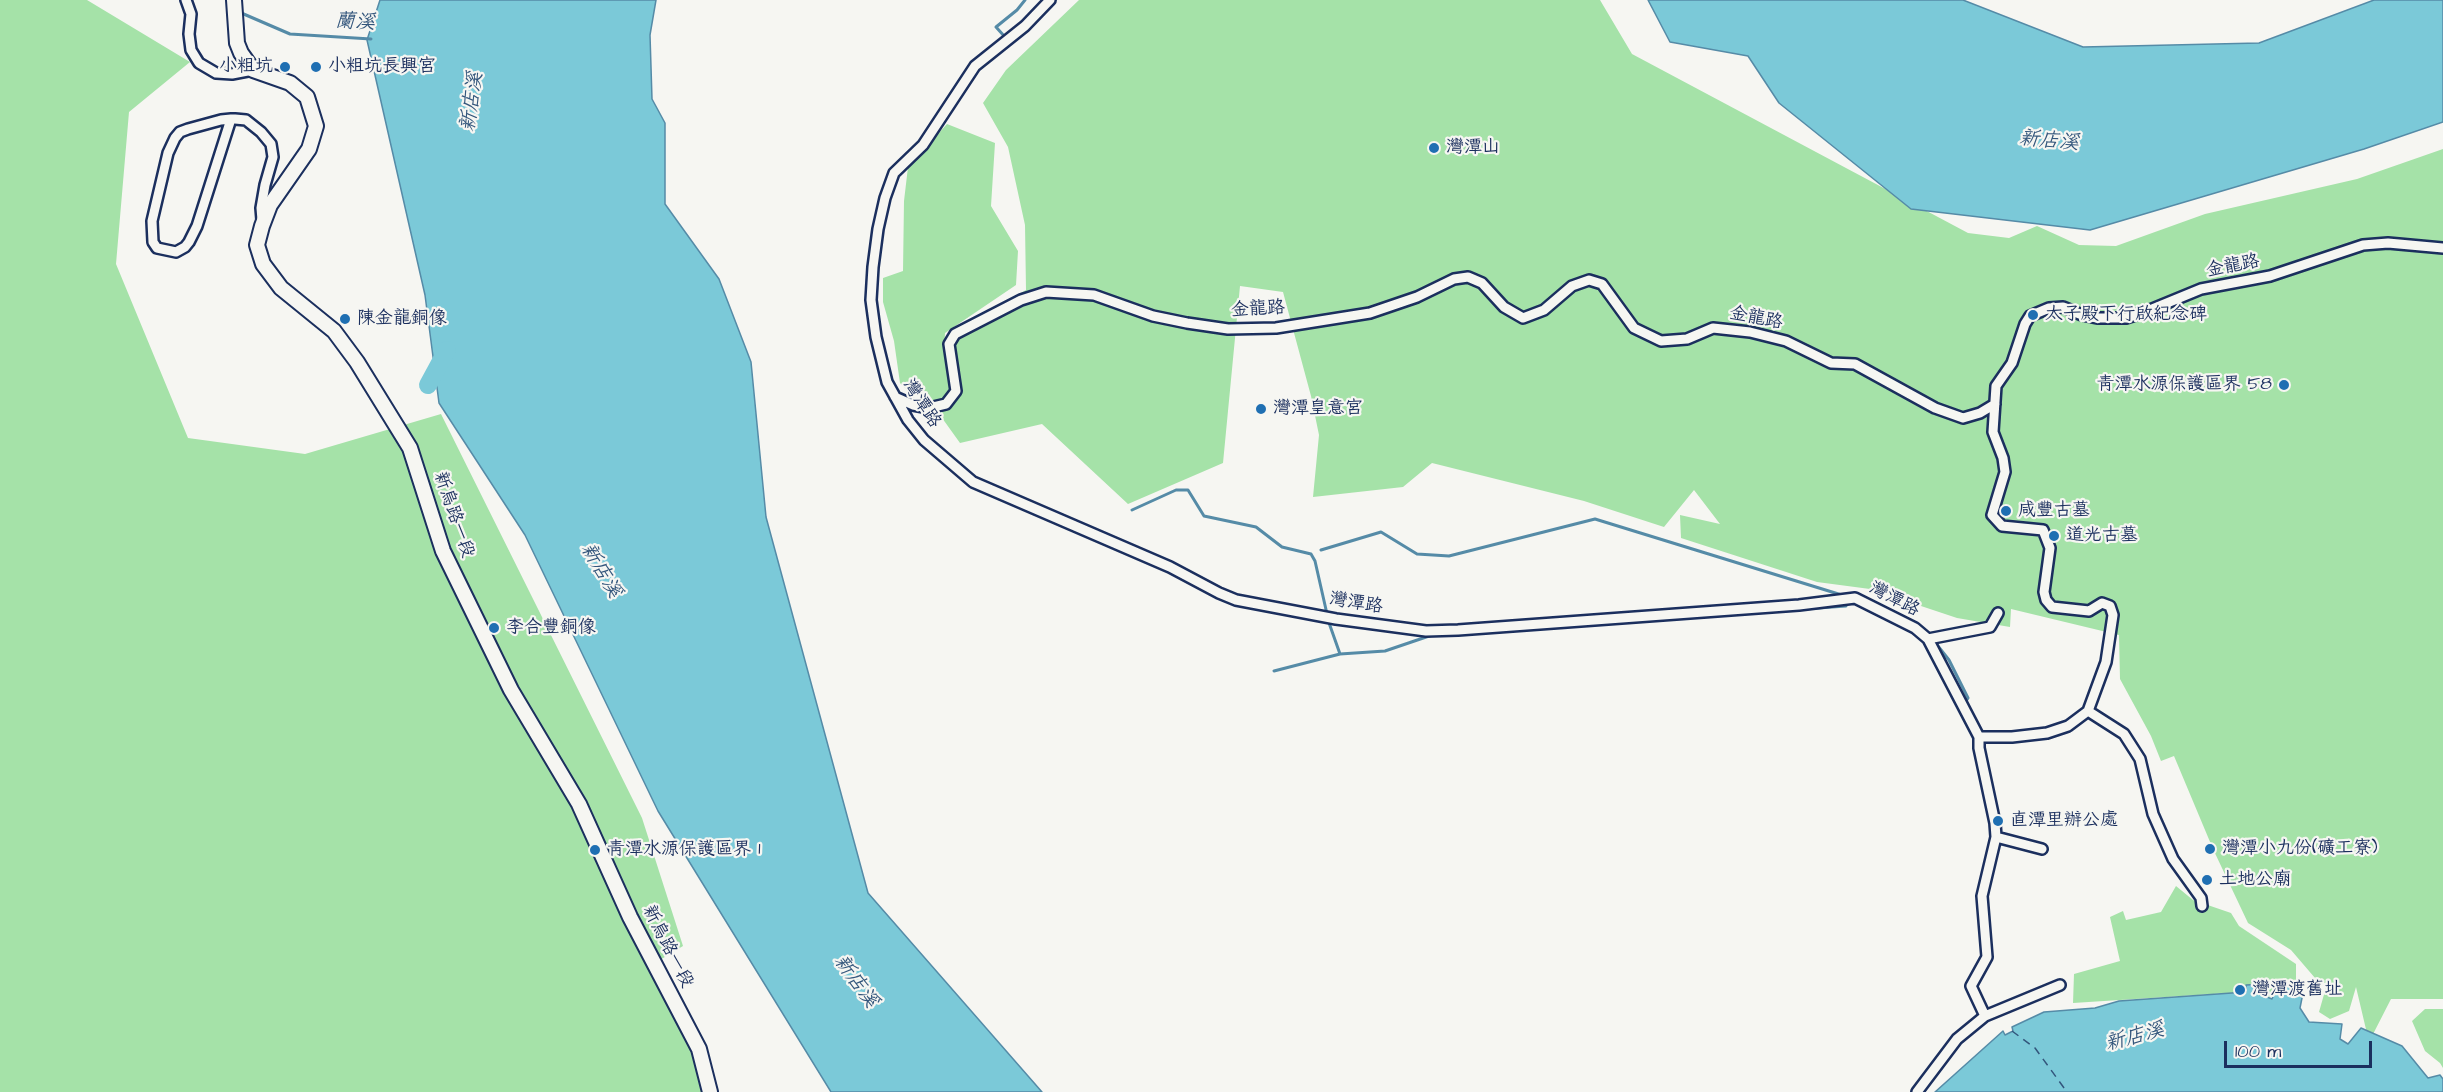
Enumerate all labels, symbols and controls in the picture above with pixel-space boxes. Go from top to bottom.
water label: 蘭溪 [334,10,376,36]
place label: 小粗坑 [219,56,273,78]
place label: 小粗坑長興宮 [328,56,436,78]
marker: 小粗坑 [278,60,292,74]
marker: 小粗坑長興宮 [309,60,323,74]
water label: 新店溪 [457,71,489,133]
water label: 新店溪 [2018,127,2080,157]
place label: 灣潭山 [1446,137,1500,159]
marker: 灣潭山 [1427,141,1441,155]
street label: 金龍路 [2204,251,2262,283]
street label: 金龍路 [1230,298,1286,322]
street label: 金龍路 [1727,303,1785,335]
place label: 太子殿下行啟紀念碑 [2045,304,2207,326]
place label: 陳金龍銅像 [357,308,447,330]
marker: 太子殿下行啟紀念碑 [2026,308,2040,322]
marker: 陳金龍銅像 [338,312,352,326]
place label: 青潭水源保護區界 58 [2096,374,2272,396]
street label: 灣潭路 [897,375,945,433]
marker: 青潭水源保護區界 58 [2277,378,2291,392]
place label: 灣潭皇意宮 [1273,398,1363,420]
marker: 灣潭皇意宮 [1254,402,1268,416]
street label: 新烏路一段 [428,469,478,561]
place label: 咸豐古墓 [2018,500,2090,522]
marker: 咸豐古墓 [1999,504,2013,518]
place label: 道光古墓 [2066,525,2138,547]
marker: 道光古墓 [2047,529,2061,543]
water label: 新店溪 [574,539,626,603]
street label: 灣潭路 [1865,578,1923,622]
street label: 灣潭路 [1328,589,1384,619]
place label: 李合豐銅像 [506,617,596,639]
marker: 李合豐銅像 [487,621,501,635]
place label: 直潭里辦公處 [2010,810,2118,832]
marker: 直潭里辦公處 [1991,814,2005,828]
place label: 灣潭小九份(礦工寮) [2222,838,2378,860]
place label: 青潭水源保護區界 1 [607,839,761,861]
marker: 灣潭小九份(礦工寮) [2203,842,2217,856]
marker: 青潭水源保護區界 1 [588,843,602,857]
place label: 土地公廟 [2219,869,2291,891]
marker: 土地公廟 [2200,873,2214,887]
street label: 新烏路一段 [637,902,697,992]
water label: 新店溪 [828,951,882,1013]
place label: 灣潭渡舊址 [2252,979,2342,1001]
marker: 灣潭渡舊址 [2233,983,2247,997]
water label: 新店溪 [2103,1019,2167,1057]
scale bar [2227,1029,2376,1067]
text: 100 m [2235,1039,2281,1064]

